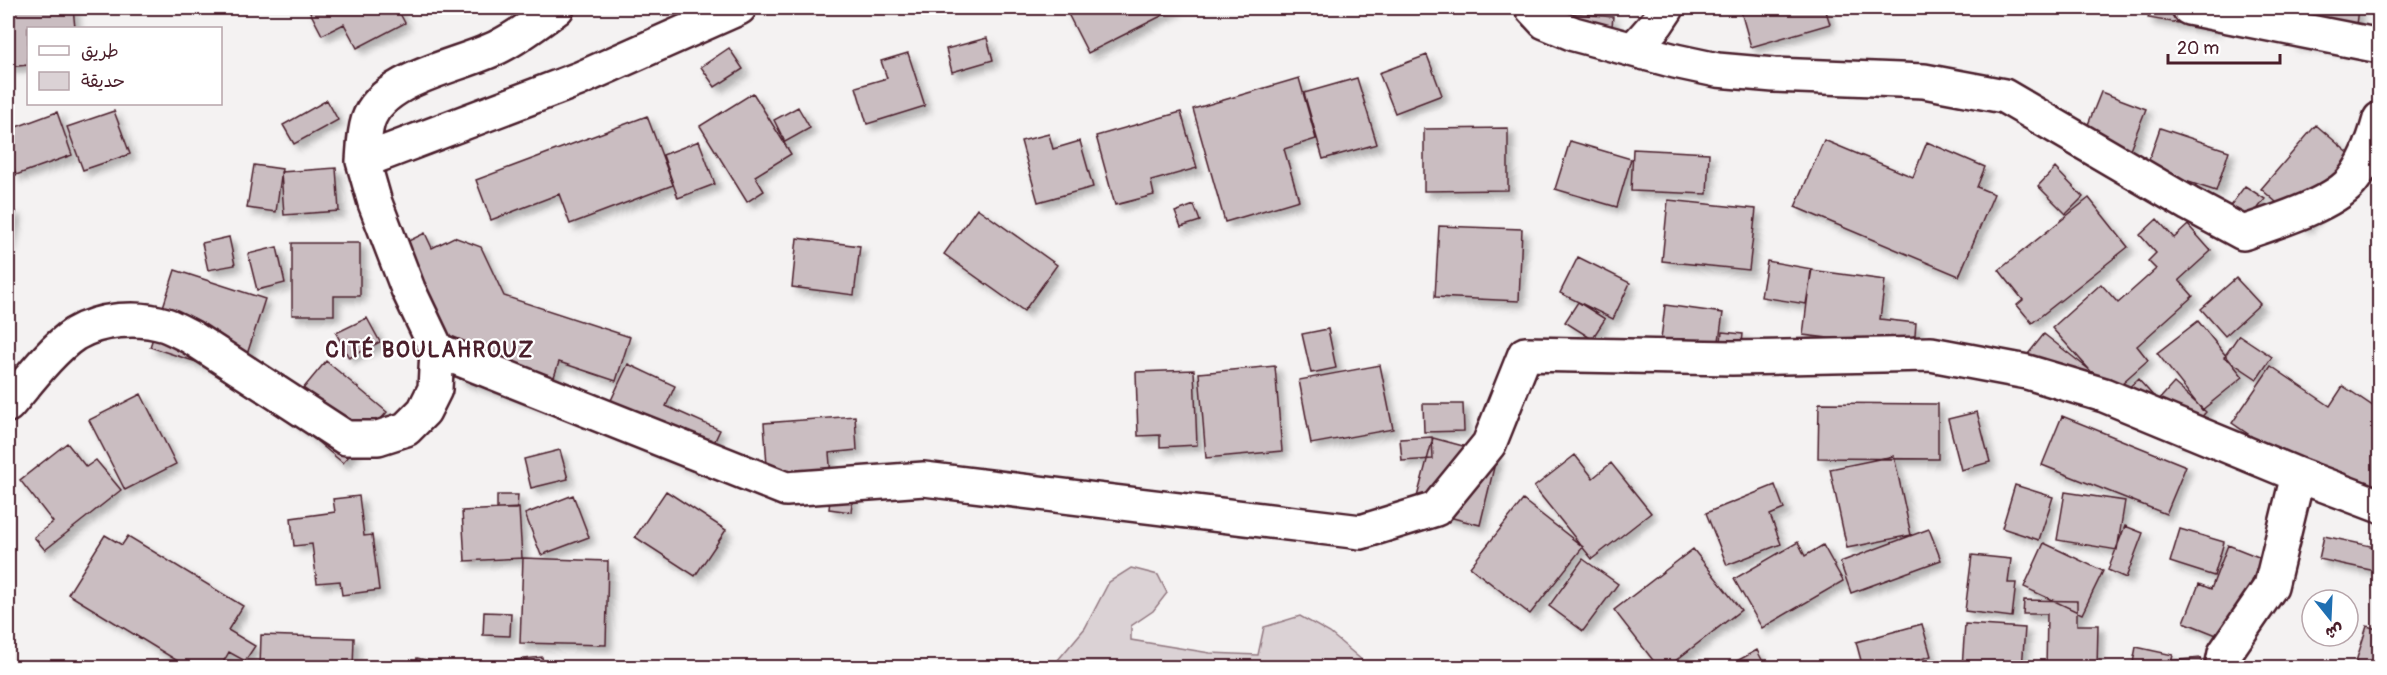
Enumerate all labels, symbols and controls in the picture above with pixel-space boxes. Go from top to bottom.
legend [27,27,222,105]
scale bar [2168,27,2280,65]
text: 20 m [2177,37,2219,60]
text: طريق [81,40,119,63]
text: حديقة [81,70,125,93]
district label: CITÉ BOULAHROUZ [325,336,535,364]
north arrow [2300,588,2360,648]
text: ش [2323,619,2346,644]

